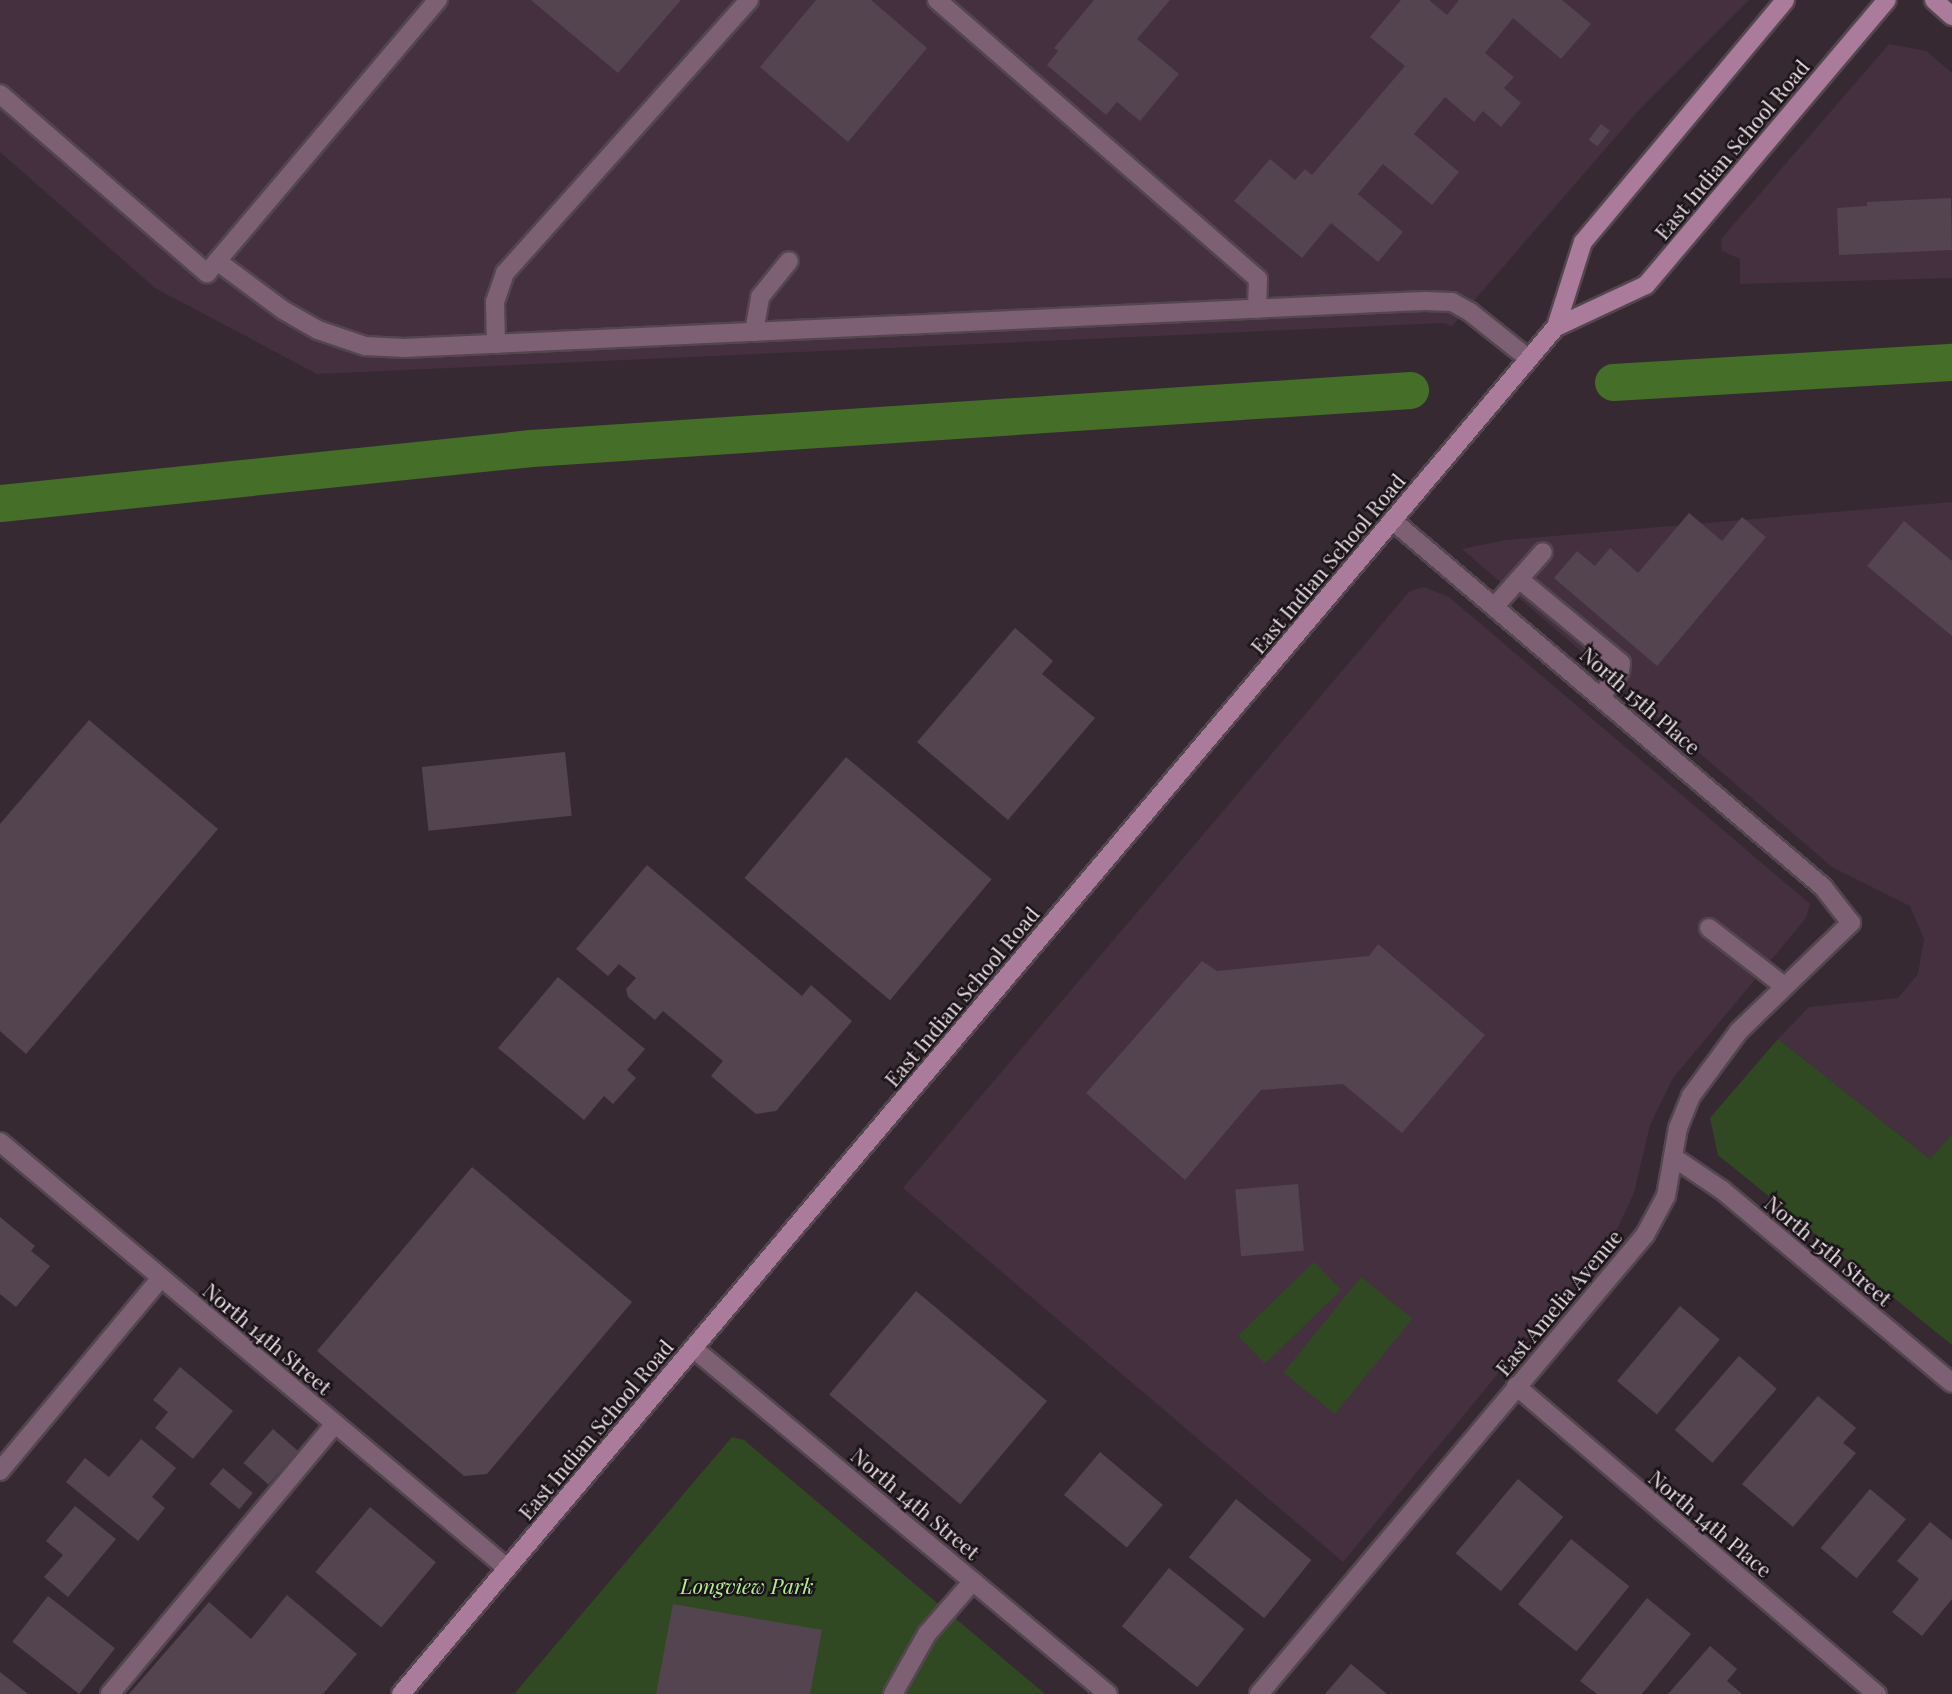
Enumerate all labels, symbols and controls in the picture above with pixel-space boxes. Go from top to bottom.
street label: East Indian School Road [1648,54,1814,244]
street label: East Indian School Road [1244,468,1410,658]
street label: North 15th Place [1576,641,1706,759]
street label: East Indian School Road [878,901,1044,1091]
street label: North 15th Street [1760,1190,1898,1310]
street label: East Amelia Avenue [1489,1223,1627,1381]
street label: North 14th Street [199,1277,337,1399]
street label: East Indian School Road [512,1334,678,1524]
street label: North 14th Street [847,1442,985,1564]
street label: North 14th Place [1644,1464,1778,1582]
park label: Longview Park [680,1572,814,1598]

